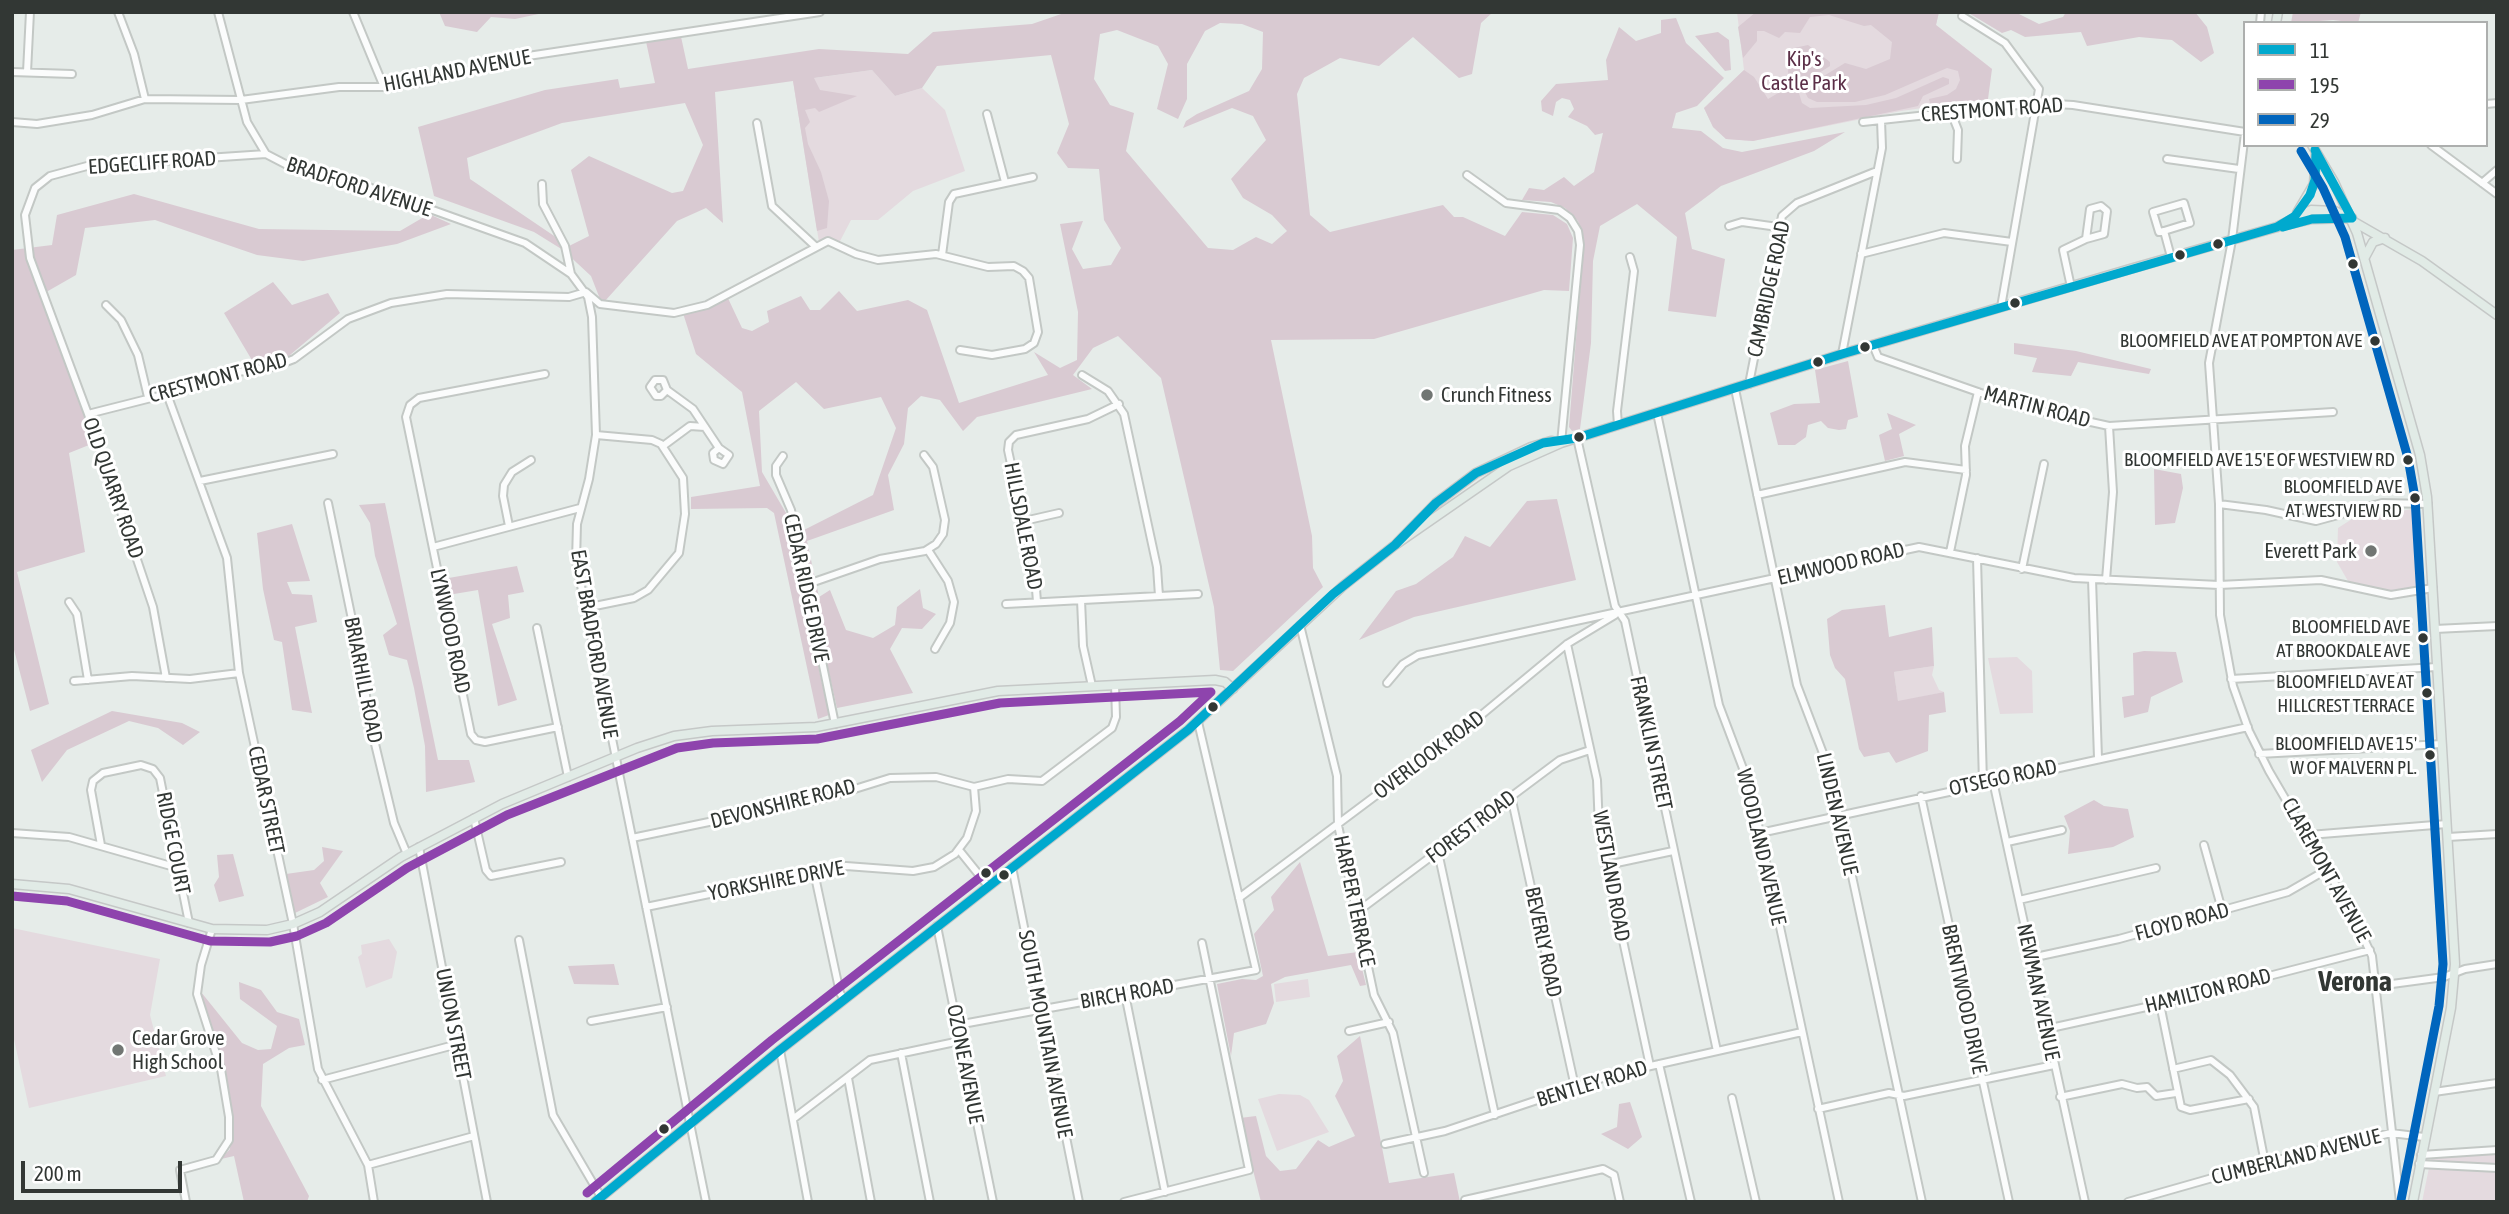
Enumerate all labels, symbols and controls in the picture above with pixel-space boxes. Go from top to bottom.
legend [2243,21,2488,147]
text: 11 [2310,38,2330,62]
street label: HIGHLAND AVENUE [381,44,533,98]
park label: Kip's Castle Park [1761,46,1847,96]
text: 195 [2310,73,2340,97]
street label: CRESTMONT ROAD [1920,92,2064,128]
text: 29 [2310,108,2330,132]
street label: EDGECLIFF ROAD [87,146,217,180]
street label: BRADFORD AVENUE [283,152,435,222]
street label: CAMBRIDGE ROAD [1742,218,1796,360]
unlabelled marker [2211,237,2225,251]
unlabelled marker [2173,248,2187,262]
unlabelled marker [2346,257,2360,271]
unlabelled marker [2008,296,2022,310]
place label: BLOOMFIELD AVE AT POMPTON AVE [2120,330,2362,352]
marker: BLOOMFIELD AVE AT POMPTON AVE [2368,334,2382,348]
unlabelled marker [1858,340,1872,354]
street label: CRESTMONT ROAD [146,347,290,409]
unlabelled marker [1811,355,1825,369]
street label: MARTIN ROAD [1981,381,2093,433]
place label: Crunch Fitness [1441,382,1552,408]
marker: Crunch Fitness [1419,387,1435,403]
street label: OLD QUARRY ROAD [77,414,149,562]
unlabelled marker [1572,430,1586,444]
place label: BLOOMFIELD AVE 15'E OF WESTVIEW RD [2124,449,2395,471]
marker: BLOOMFIELD AVE 15'E OF WESTVIEW RD [2401,453,2415,467]
street label: HILLSDALE ROAD [998,460,1048,592]
place label: BLOOMFIELD AVE AT WESTVIEW RD [2284,476,2402,520]
marker: BLOOMFIELD AVE AT WESTVIEW RD [2408,491,2422,505]
street label: CEDAR RIDGE DRIVE [778,511,834,665]
street label: ELMWOOD ROAD [1775,537,1907,591]
place label: Everett Park [2264,538,2357,564]
marker: Everett Park [2363,543,2379,559]
street label: EAST BRADFORD AVENUE [565,548,623,740]
street label: LYNWOOD ROAD [424,566,476,696]
street label: BRIARHILL ROAD [338,615,388,745]
place label: BLOOMFIELD AVE AT BROOKDALE AVE [2276,616,2410,660]
marker: BLOOMFIELD AVE AT BROOKDALE AVE [2416,631,2430,645]
place label: BLOOMFIELD AVE AT HILLCREST TERRACE [2276,671,2414,715]
street label: FRANKLIN STREET [1625,674,1677,812]
marker: BLOOMFIELD AVE AT HILLCREST TERRACE [2420,686,2434,700]
unlabelled marker [1206,700,1220,714]
street label: OVERLOOK ROAD [1369,705,1489,805]
place label: BLOOMFIELD AVE 15' W OF MALVERN PL. [2275,733,2417,777]
street label: CEDAR STREET [242,744,290,856]
marker: BLOOMFIELD AVE 15' W OF MALVERN PL. [2423,748,2437,762]
street label: LINDEN AVENUE [1811,750,1863,878]
street label: OTSEGO ROAD [1947,754,2059,802]
street label: WOODLAND AVENUE [1731,766,1791,928]
street label: DEVONSHIRE ROAD [708,774,858,834]
street label: FOREST ROAD [1421,785,1521,869]
street label: RIDGE COURT [151,790,195,896]
street label: CLAREMONT AVENUE [2276,793,2376,947]
street label: WESTLAND ROAD [1587,809,1635,943]
street label: HARPER TERRACE [1328,833,1380,969]
street label: YORKSHIRE DRIVE [706,856,846,906]
unlabelled marker [979,866,993,880]
unlabelled marker [997,868,1011,882]
street label: BEVERLY ROAD [1519,885,1567,999]
street label: FLOYD ROAD [2132,897,2232,947]
street label: NEWMAN AVENUE [2011,921,2065,1063]
street label: BRENTWOOD DRIVE [1936,922,1992,1076]
street label: SOUTH MOUNTAIN AVENUE [1013,928,1077,1140]
street label: HAMILTON ROAD [2142,963,2274,1019]
district label: Verona [2318,965,2392,999]
street label: UNION STREET [430,966,476,1082]
street label: BIRCH ROAD [1078,973,1176,1015]
street label: OZONE AVENUE [941,1002,989,1126]
place label: Cedar Grove High School [132,1025,225,1075]
marker: Cedar Grove High School [110,1042,126,1058]
street label: BENTLEY ROAD [1534,1055,1650,1113]
unlabelled marker [657,1122,671,1136]
street label: CUMBERLAND AVENUE [2209,1124,2383,1190]
scale bar [24,1148,186,1192]
text: 200 m [34,1161,82,1185]

